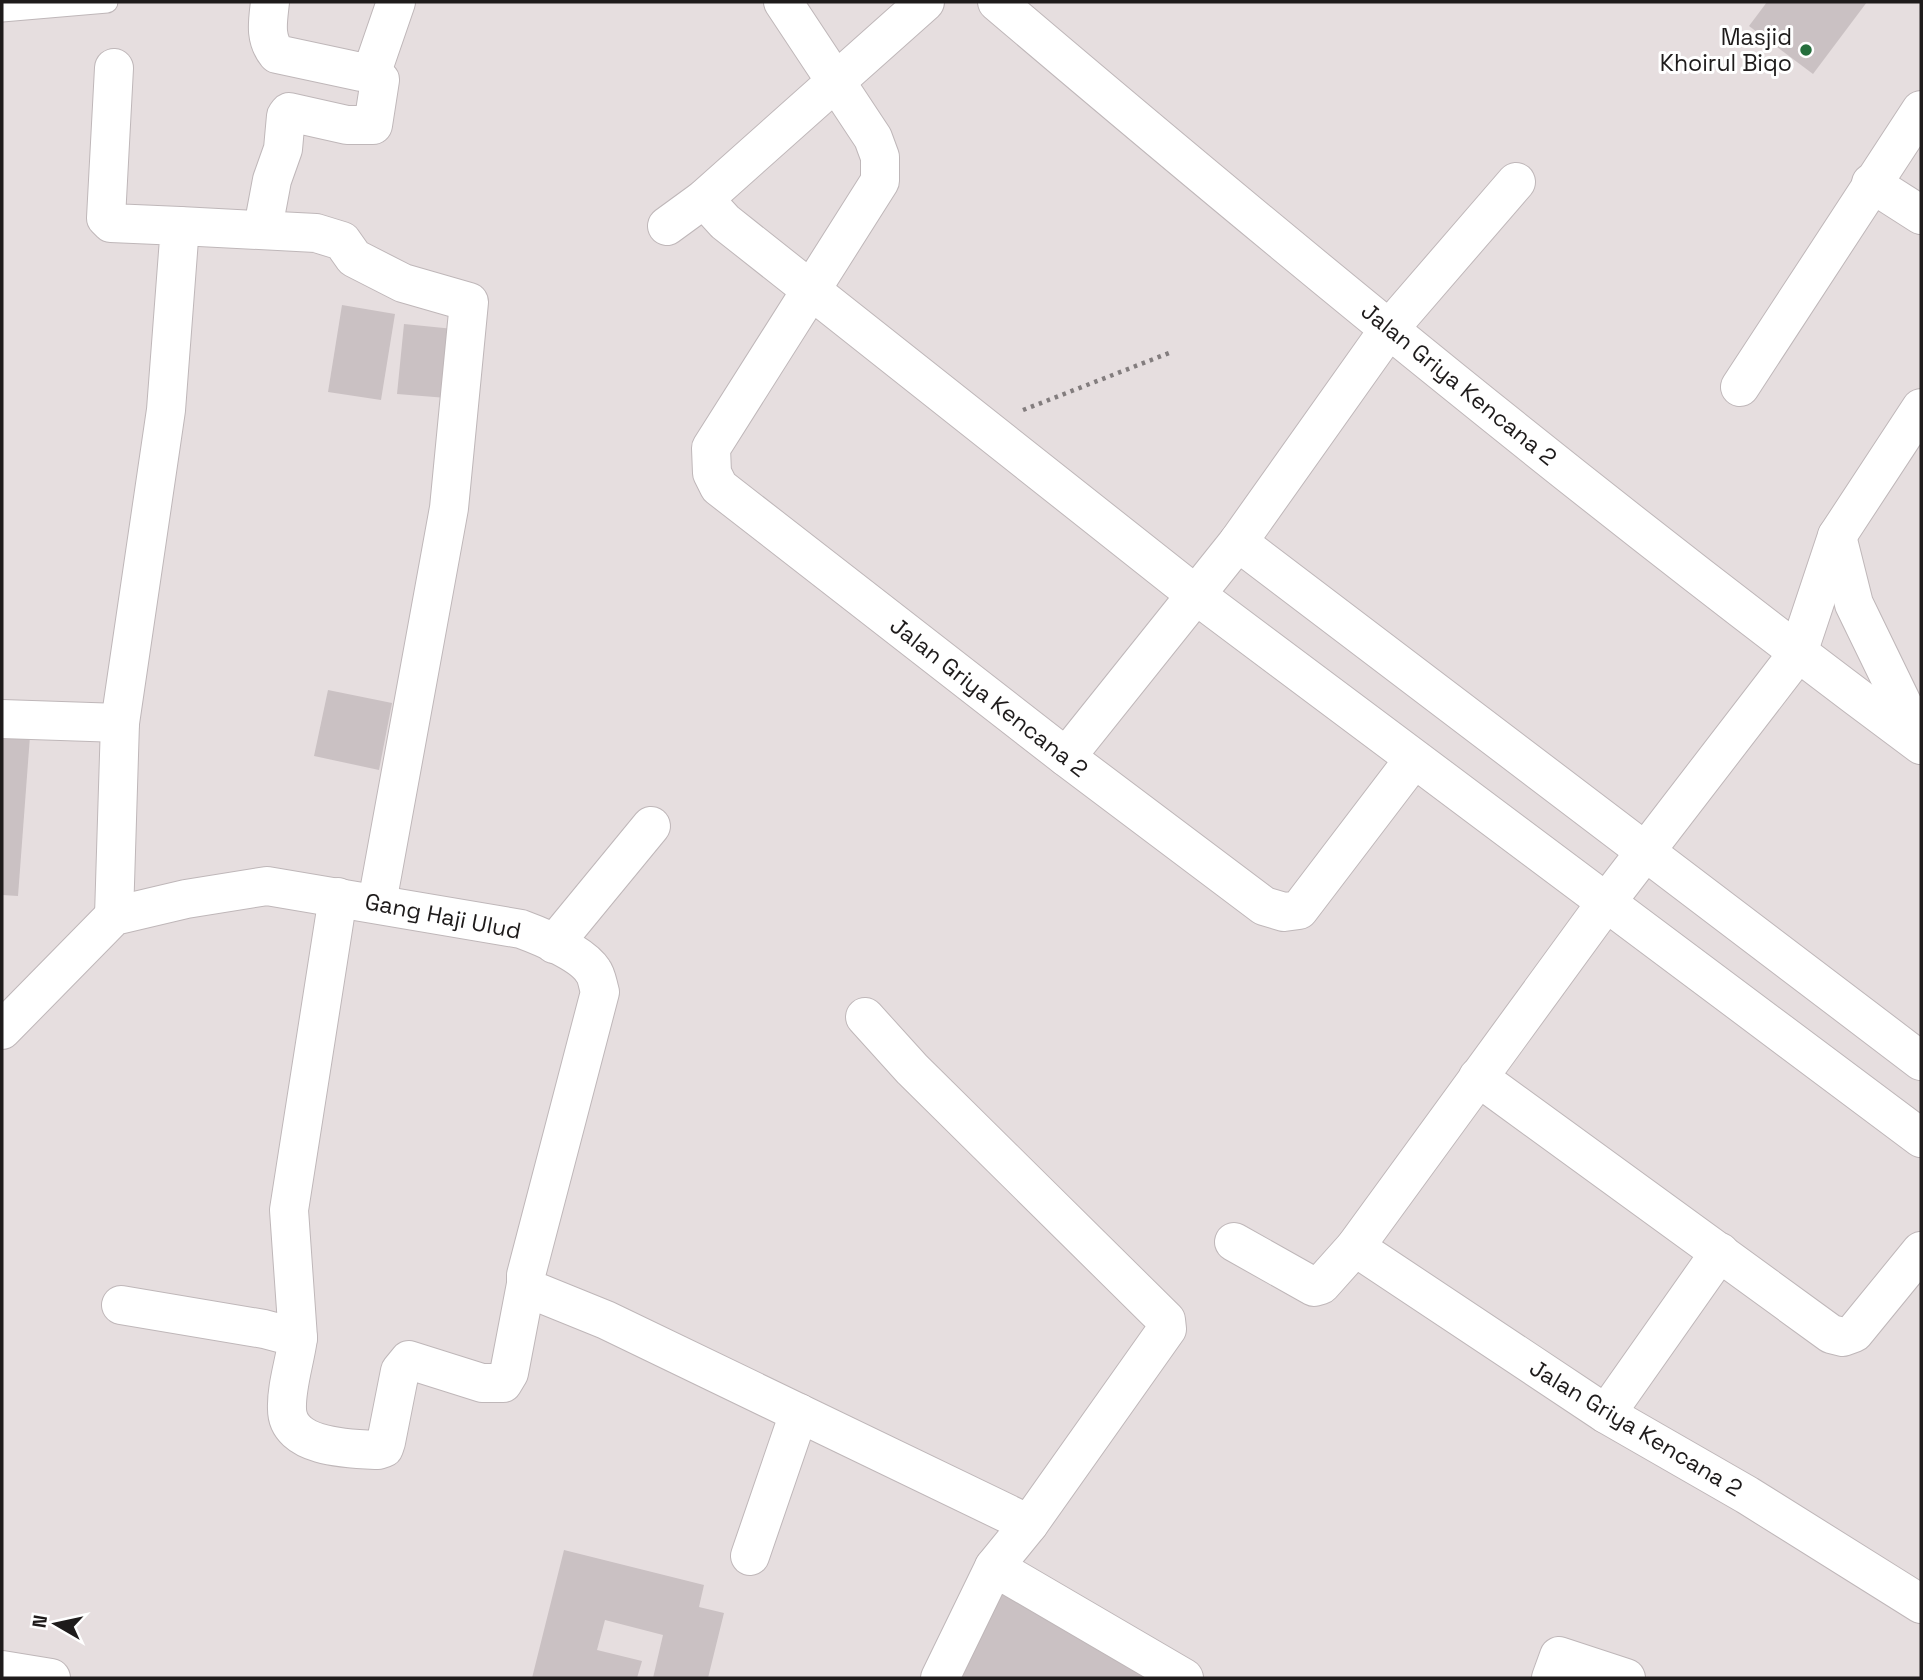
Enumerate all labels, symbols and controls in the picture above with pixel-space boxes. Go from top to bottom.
place label: Masjid Khoirul Biqo [1660,22,1792,78]
marker: Masjid Khoirul Biqo [1798,42,1814,58]
street label: Jalan Griya Kencana 2 [1355,296,1563,472]
street label: Jalan Griya Kencana 2 [884,610,1094,784]
street label: Gang Haji Ulud [362,886,524,946]
street label: Jalan Griya Kencana 2 [1524,1353,1748,1503]
north arrow [21,1589,91,1659]
text: N [26,1613,53,1630]

